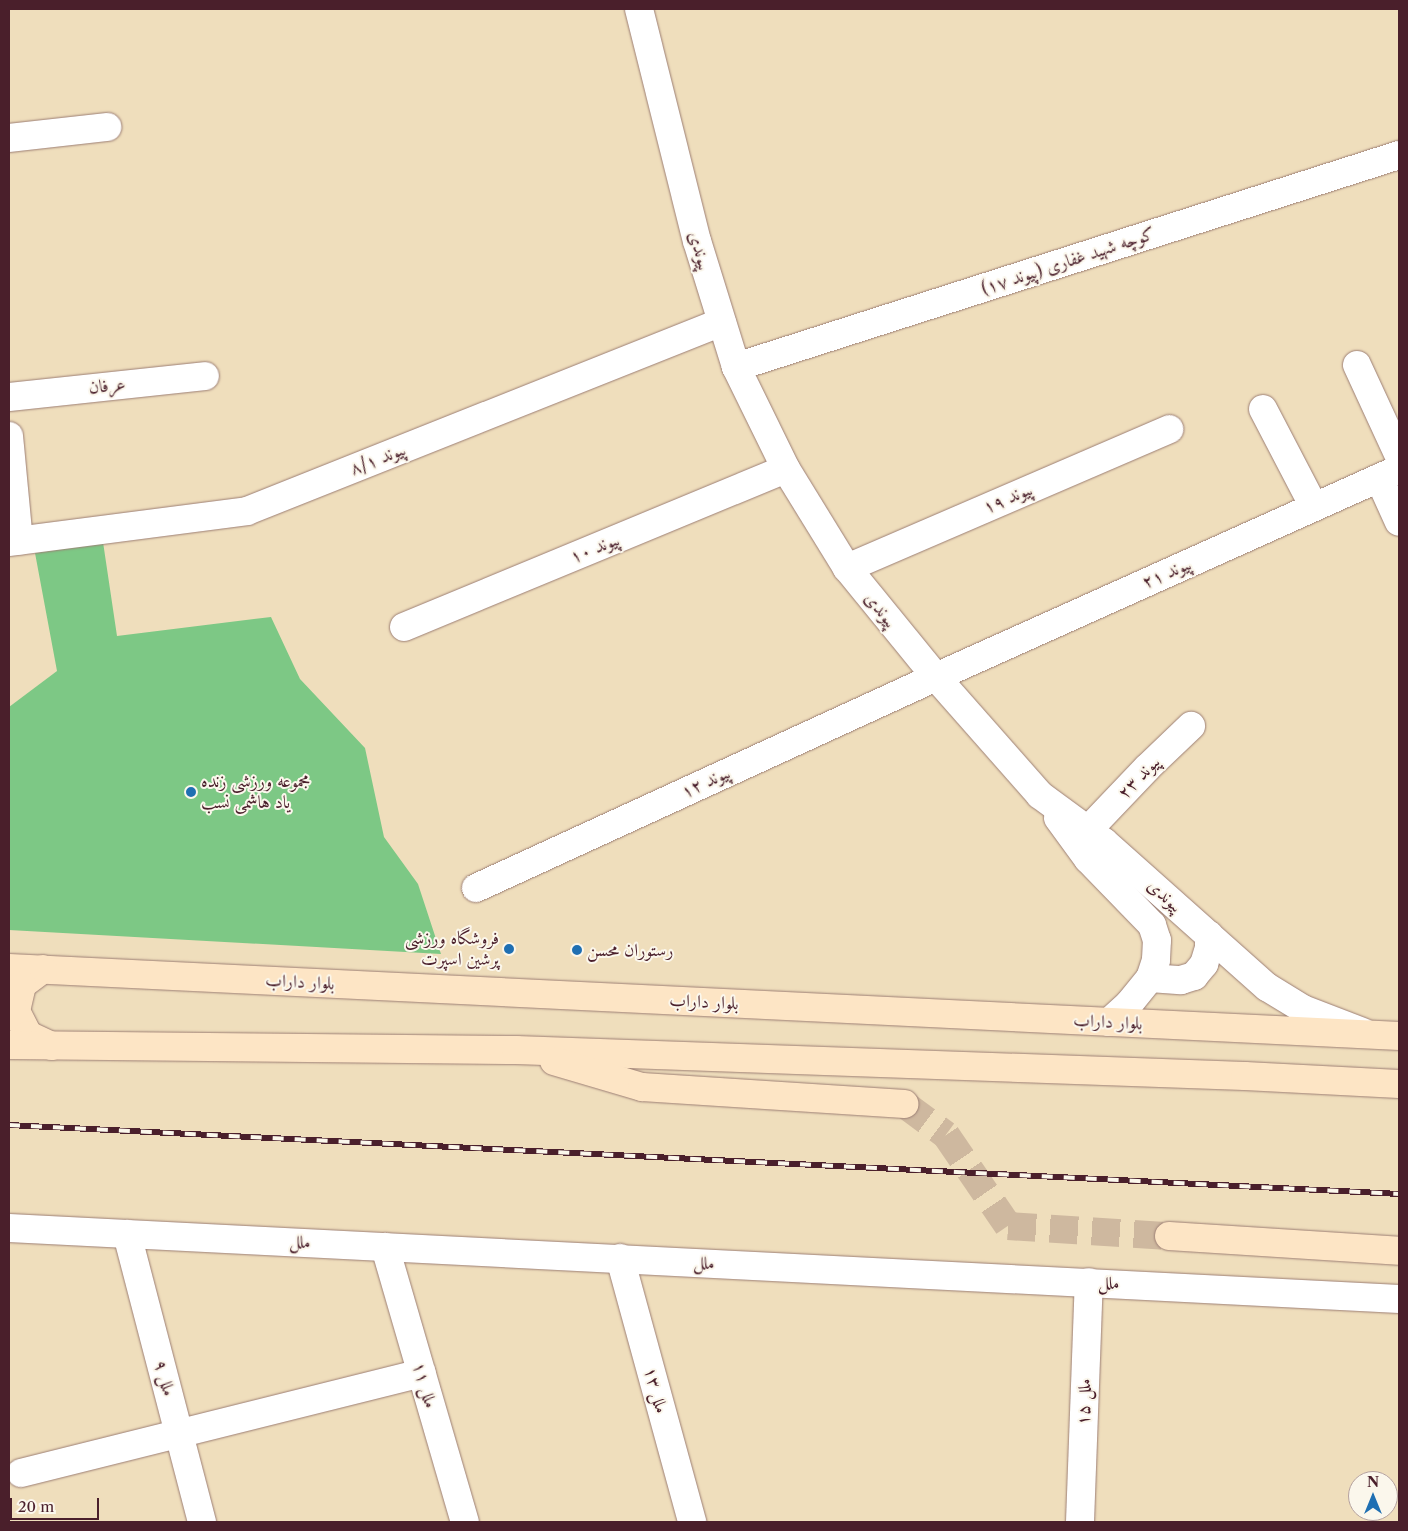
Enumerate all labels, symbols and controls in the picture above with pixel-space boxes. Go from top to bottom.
street label: کوچه شهید غفاری (پیوند ۱۷) [979,223,1157,299]
street label: پیوندی [684,229,716,273]
street label: عرفان [88,373,126,399]
street label: پیوند ۸/۱ [347,438,409,480]
street label: پیوند ۱۹ [980,478,1036,518]
street label: پیوند ۱۰ [567,528,623,568]
street label: پیوند ۲۱ [1139,553,1195,593]
street label: پیوندی [860,588,902,632]
street label: پیوند ۲۳ [1113,751,1165,803]
street label: پیوند ۱۲ [678,761,734,803]
place label: مجموعه ورزشی زنده یاد هاشمی نسب [201,771,310,814]
marker: مجموعه ورزشی زنده یاد هاشمی نسب [185,786,197,798]
street label: پیوندی [1143,875,1187,917]
place label: فروشگاه ورزشی پرشین اسپرت [405,928,499,971]
place label: رستوران محسن [587,939,673,961]
marker: فروشگاه ورزشی پرشین اسپرت [503,943,515,955]
marker: رستوران محسن [571,944,583,956]
street label: بلوار داراب [265,969,335,995]
street label: بلوار داراب [669,989,739,1015]
street label: بلوار داراب [1073,1009,1143,1035]
street label: ملل [289,1231,311,1253]
street label: ملل [693,1252,715,1274]
street label: ملل [1098,1272,1120,1294]
street label: ملل ۹ [150,1358,180,1398]
street label: ملل ۱۱ [408,1359,442,1411]
street label: ملل ۱۳ [639,1364,673,1416]
street label: ملل ۱۵ [1072,1378,1096,1426]
north arrow [1348,1471,1398,1521]
text: N [1367,1473,1379,1491]
scale bar [12,1488,101,1520]
text: 20 m [18,1497,54,1516]

